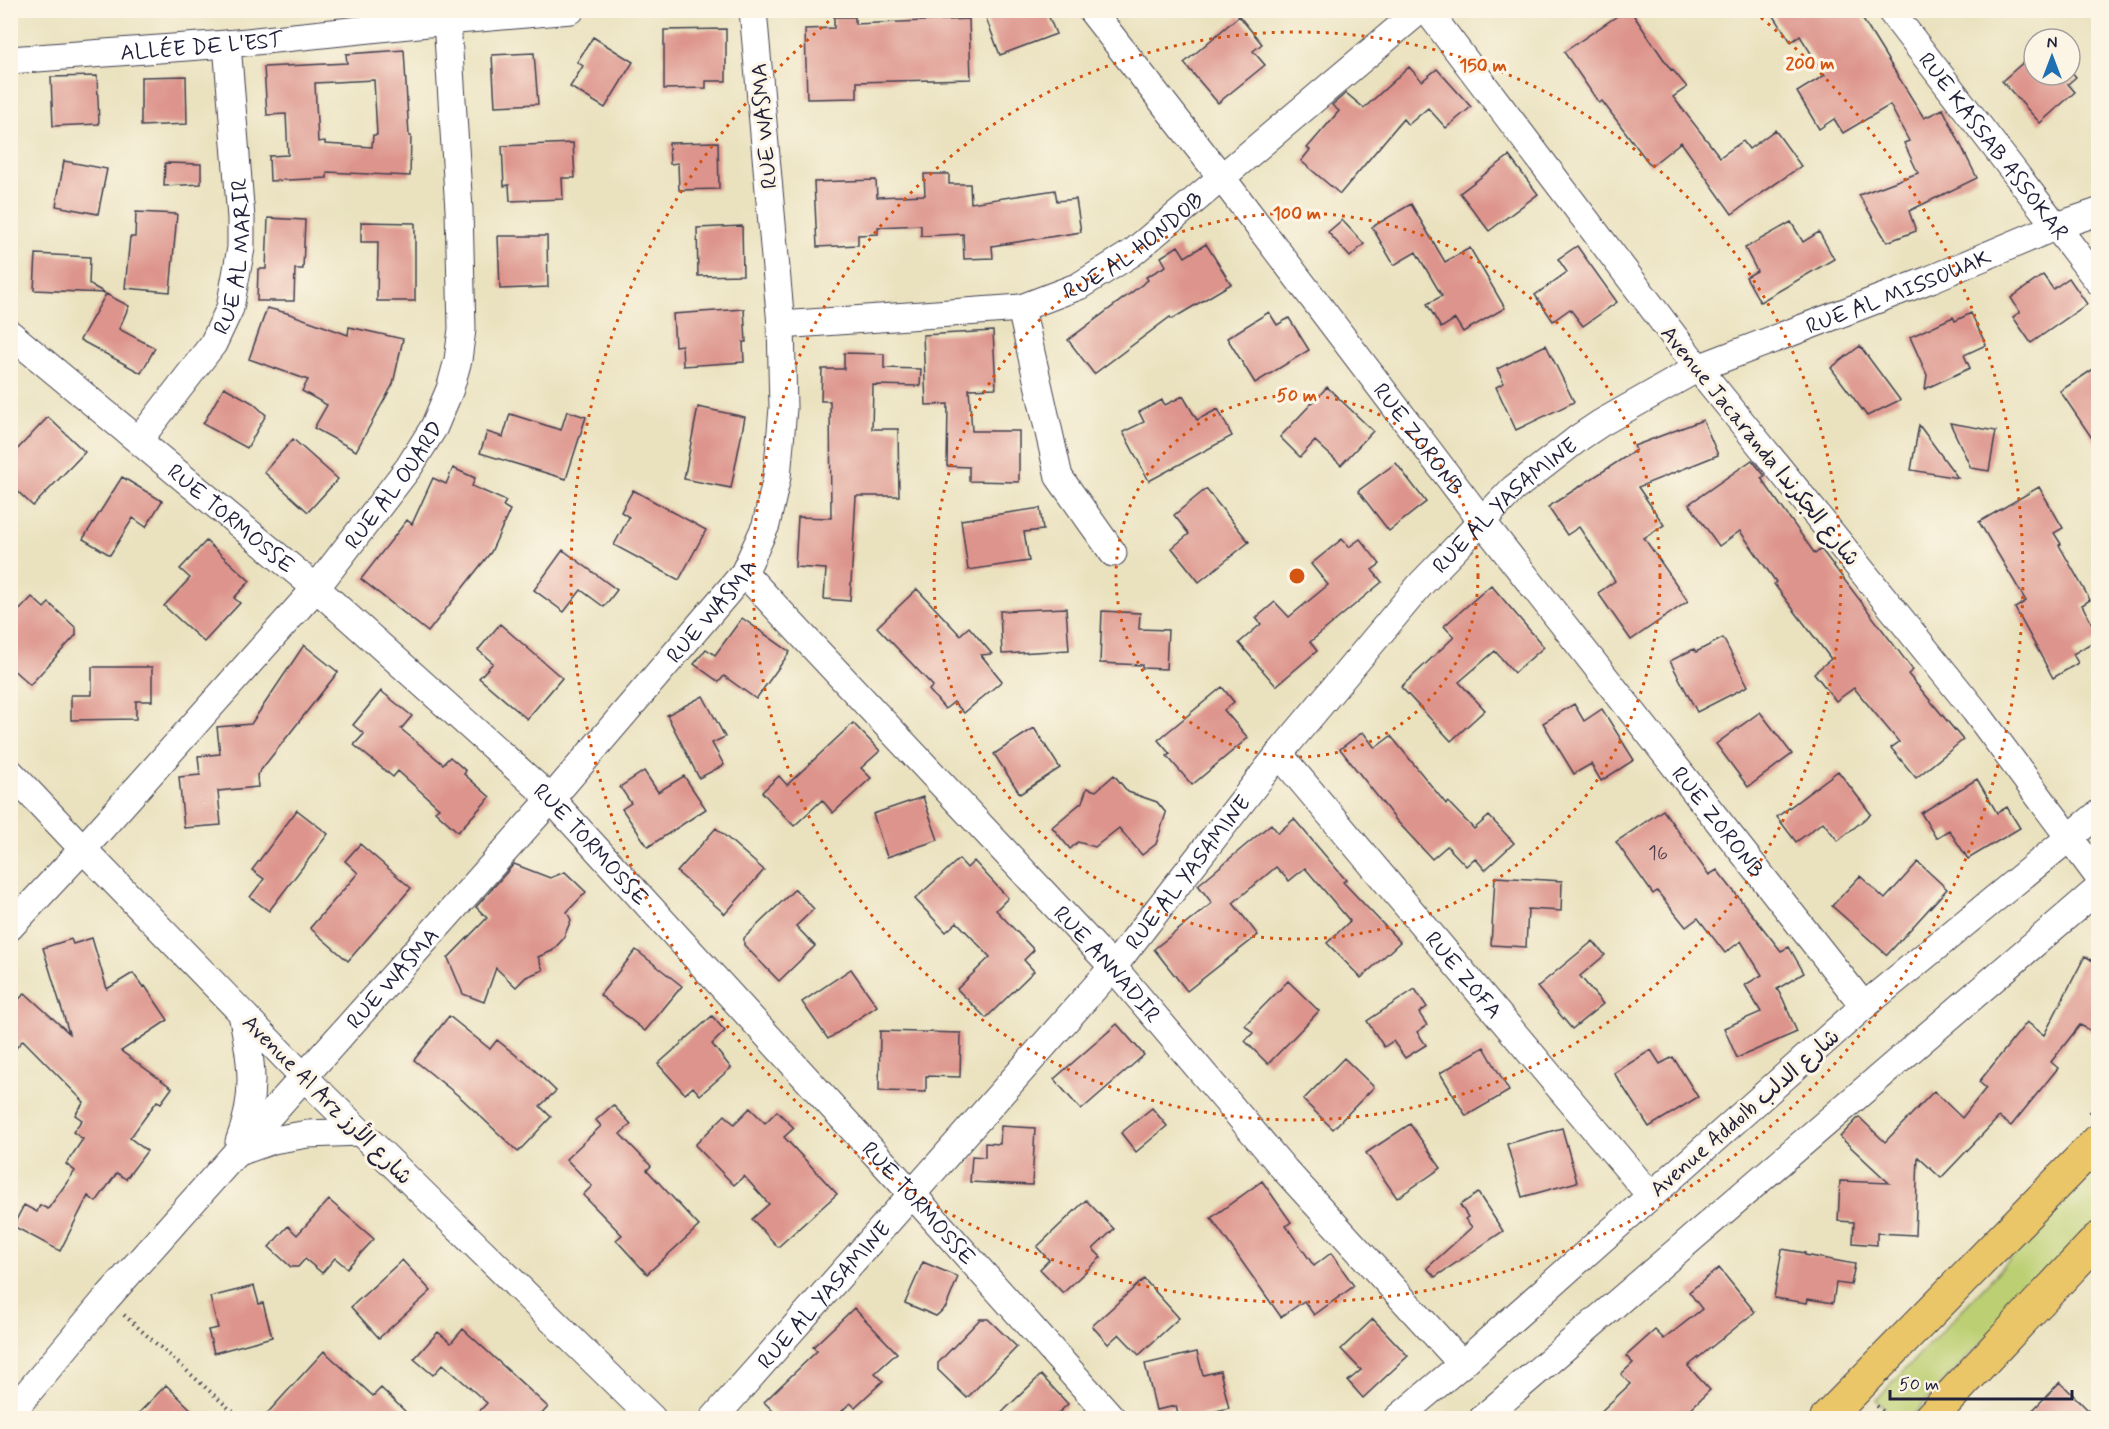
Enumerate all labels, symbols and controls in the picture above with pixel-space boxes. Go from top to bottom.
street label: ALLÉE DE L'EST [119,26,285,68]
north arrow [2022,27,2082,87]
text: N [2047,33,2057,54]
street label: RUE KASSAB ASSOKAR [1912,47,2074,246]
text: 200 m [1785,52,1835,76]
text: 150 m [1459,54,1507,78]
street label: RUE WASMA [746,62,784,190]
street label: RUE AL MARIR [208,177,257,339]
street label: RUE AL HONDOB [1060,187,1210,307]
text: 100 m [1273,202,1321,226]
street label: RUE AL MISSOUAK [1802,243,1996,341]
street label: Avenue Jacaranda شارع الجكرندا [1654,320,1865,572]
street label: RUE ZORONB [1366,378,1469,502]
text: 50 m [1277,384,1317,408]
street label: RUE AL OUARD [339,416,450,555]
street label: RUE AL YASAMINE [1427,432,1584,580]
street label: RUE TORMOSSE [161,458,300,580]
street label: RUE WASMA [661,556,764,670]
centre of rings [1287,566,1307,586]
street label: RUE ZORONB [1665,761,1770,884]
street label: RUE TORMOSSE [527,778,654,913]
street label: RUE AL YASAMINE [1120,790,1258,956]
house number: 16 [1648,840,1668,867]
street label: RUE ANNADIR [1047,900,1166,1029]
street label: RUE WASMA [341,922,446,1036]
street label: RUE ZOFA [1418,926,1508,1025]
street label: Avenue Al Arz شارع الأرز [235,1007,420,1192]
street label: Avenue Addolb شارع الدلب [1645,1023,1846,1204]
street label: RUE TORMOSSE [855,1136,981,1272]
street label: RUE AL YASAMINE [752,1216,898,1376]
scale bar [1890,1363,2072,1401]
text: 50 m [1899,1373,1939,1397]

